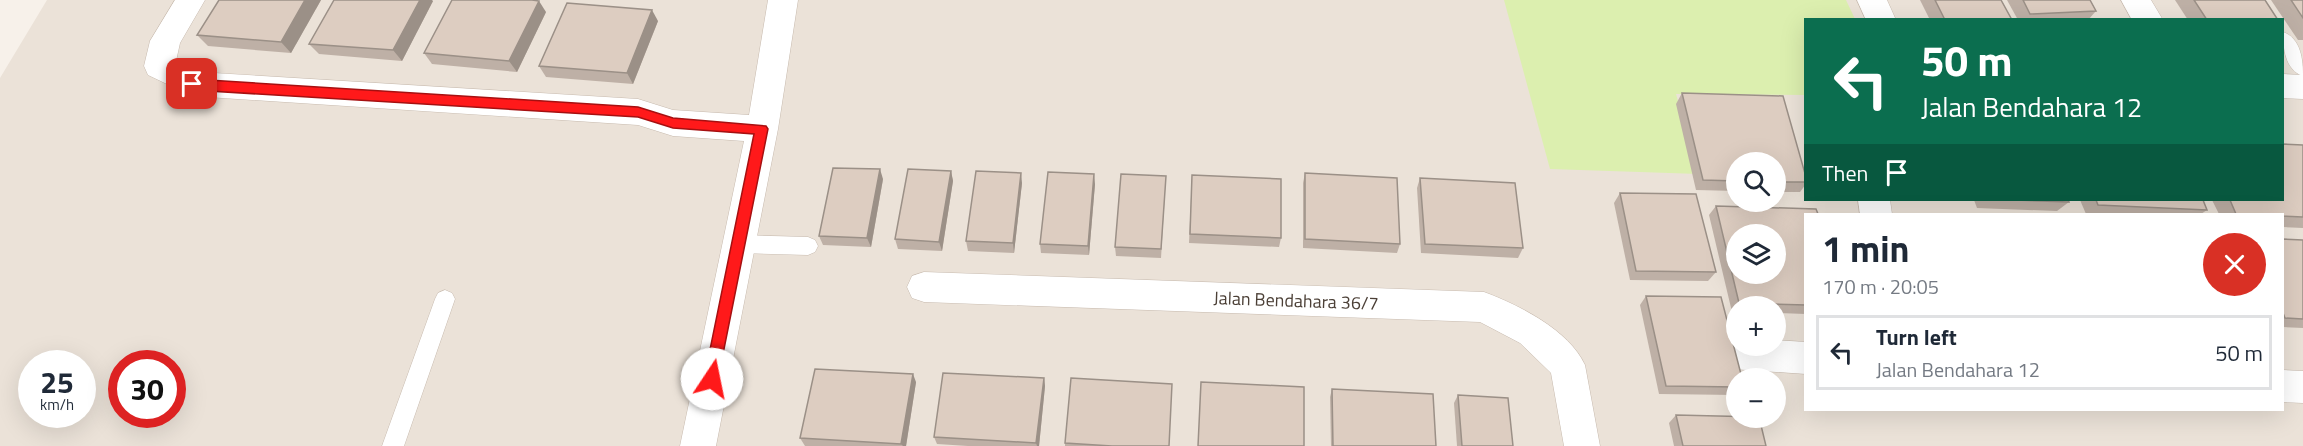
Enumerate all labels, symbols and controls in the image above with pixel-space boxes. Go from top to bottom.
text: 50 m [1921,28,2013,92]
icon: left [1822,42,1900,120]
pin [166,58,217,109]
icon: arrive [175,67,208,100]
text: Jalan Bendahara 12 [1921,86,2142,127]
map controls [1726,152,1786,428]
button: search [1726,152,1786,212]
text: Then [1822,156,1868,190]
icon: arrive [1880,156,1913,189]
text: 1 min [1822,221,1909,276]
button: layers [1726,224,1786,284]
button: close [2203,233,2266,296]
text: 170 m · 20:05 [1822,271,1939,302]
street label: Jalan Bendahara 36/7 [1213,284,1379,317]
button: + [1726,296,1786,356]
text: Turn left [1876,320,1957,354]
icon: left [1825,336,1858,369]
text: 50 m [2215,336,2263,370]
position arrow [680,347,744,411]
speed limit sign: 30 [108,350,186,428]
text: Jalan Bendahara 12 [1876,354,2040,385]
text: 25 [40,359,74,405]
button: − [1726,368,1786,428]
text: km/h [40,393,74,416]

